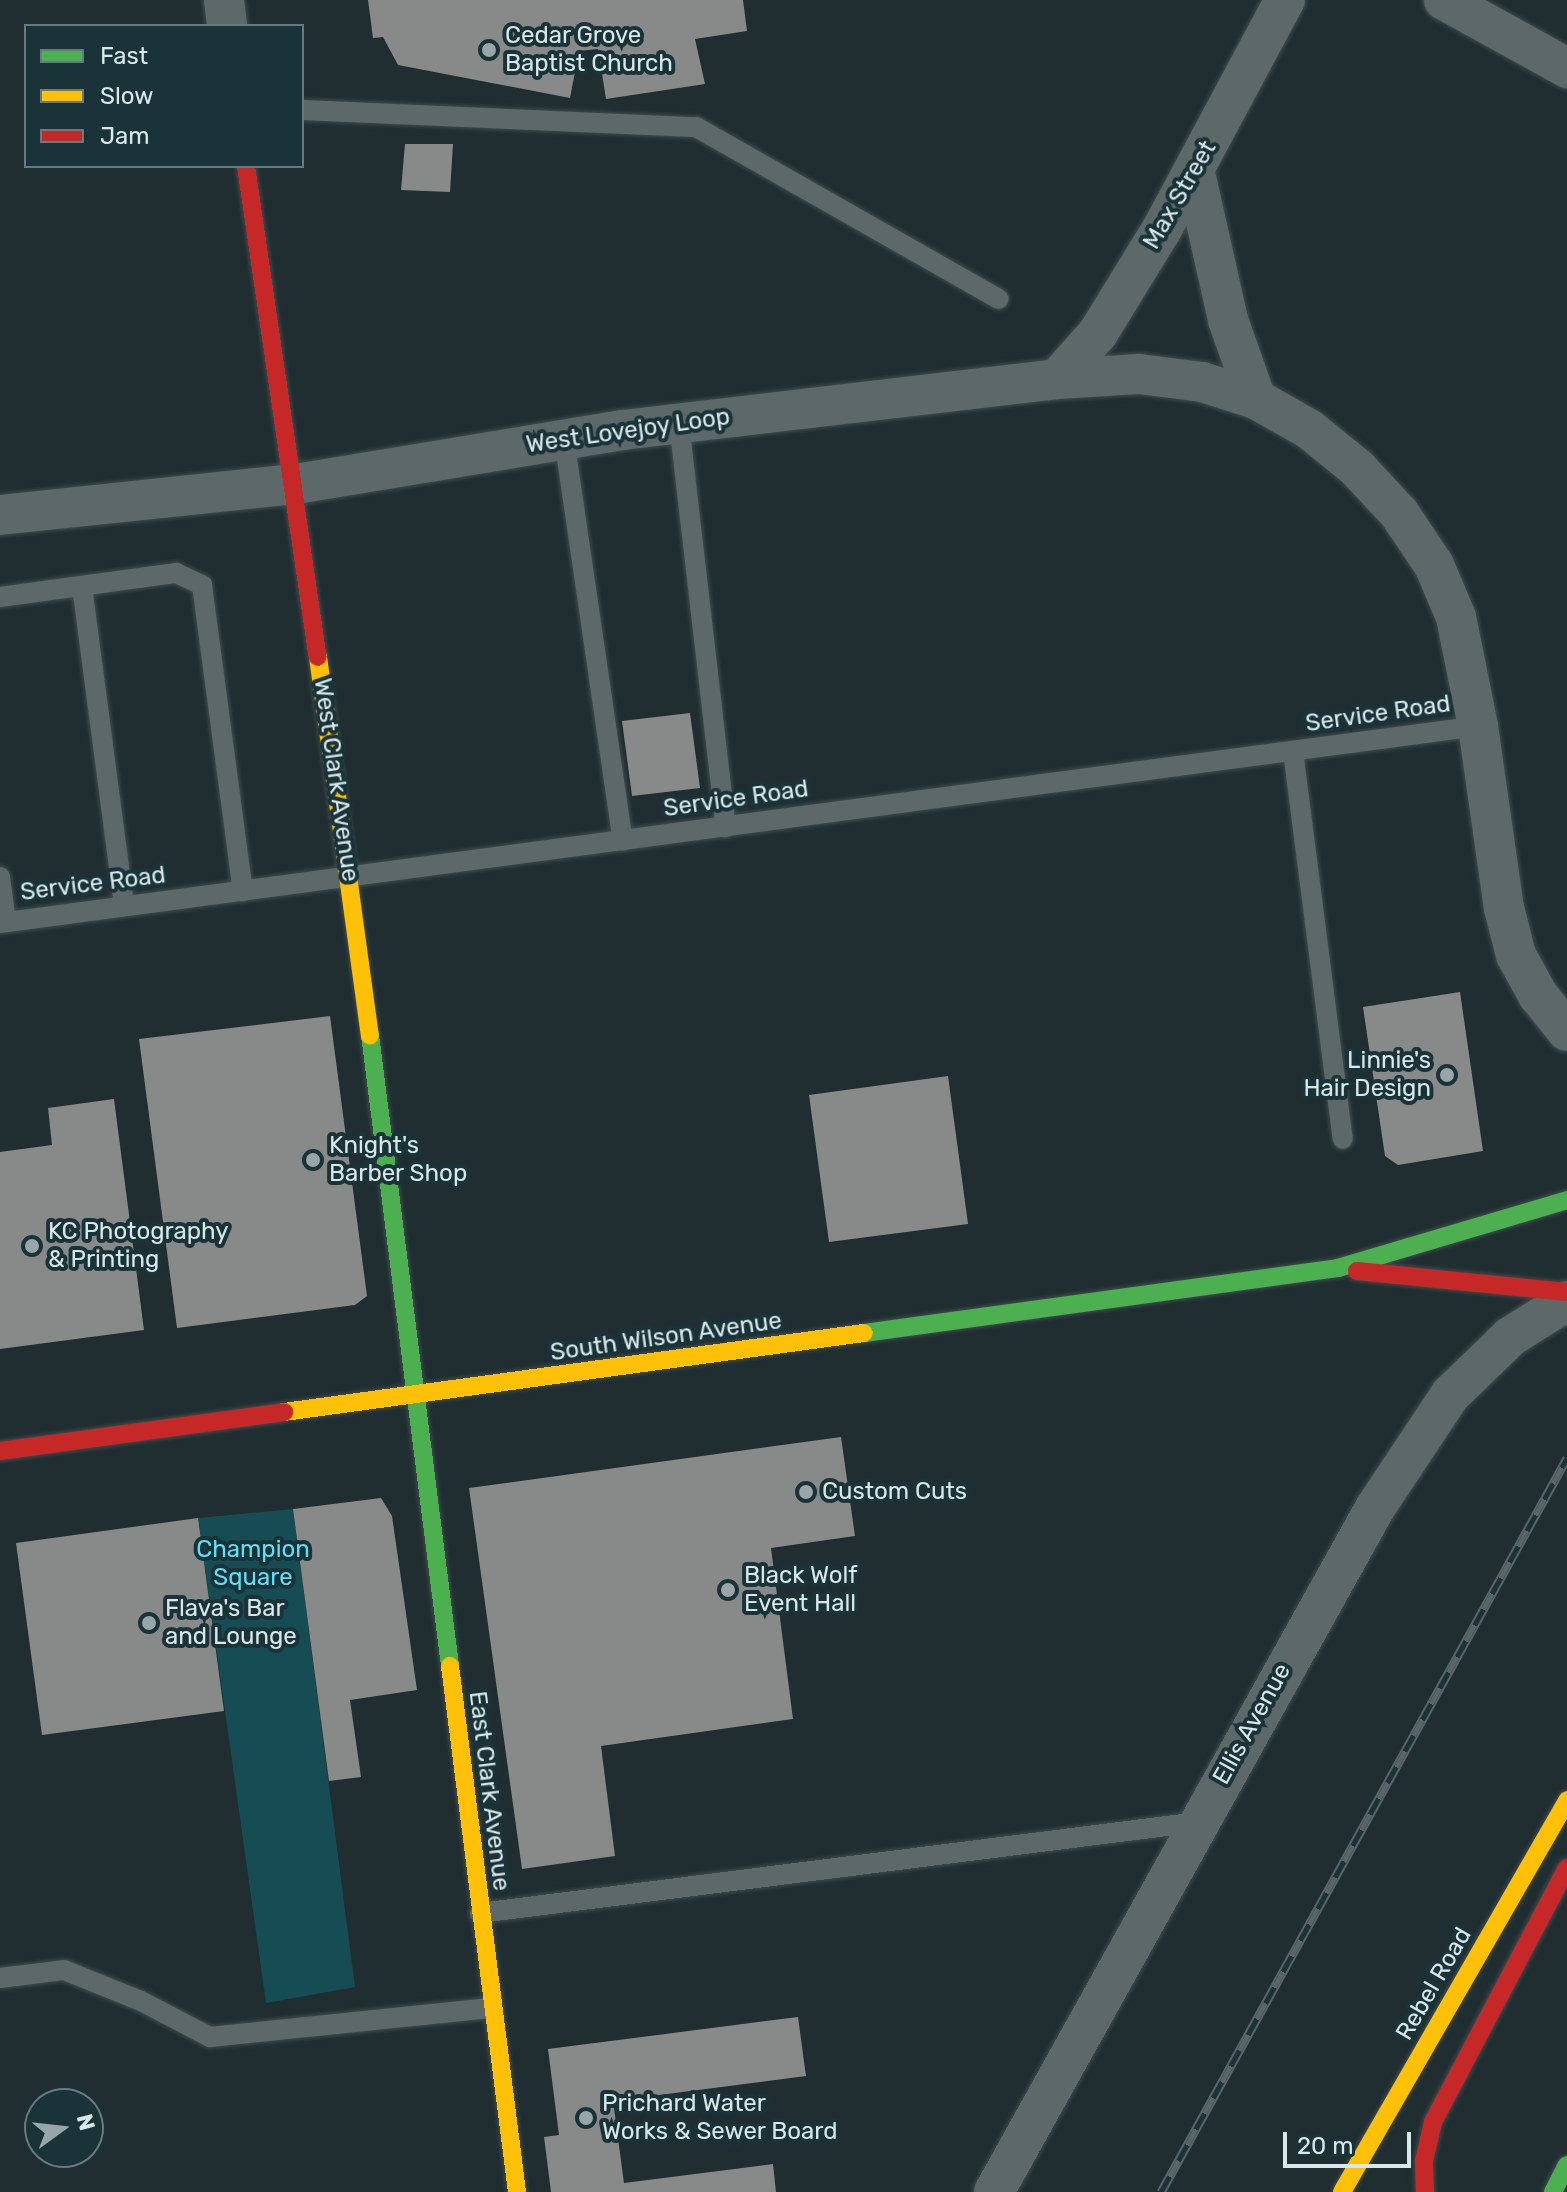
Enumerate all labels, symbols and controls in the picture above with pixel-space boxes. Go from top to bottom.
place label: Cedar Grove Baptist Church [505,22,673,78]
legend [24,24,304,168]
marker: Cedar Grove Baptist Church [480,41,498,59]
text: Fast [100,42,148,70]
text: Slow [100,82,153,110]
text: Jam [100,122,150,150]
street label: Max Street [1137,136,1223,254]
street label: West Lovejoy Loop [524,402,732,460]
street label: West Clark Avenue [307,676,365,884]
street label: Service Road [1304,690,1452,738]
street label: Service Road [662,775,810,823]
street label: Service Road [19,861,167,907]
place label: Linnie's Hair Design [1303,1047,1431,1103]
marker: Linnie's Hair Design [1438,1066,1456,1084]
place label: Knight's Barber Shop [329,1132,468,1188]
marker: Knight's Barber Shop [304,1151,322,1169]
place label: KC Photography & Printing [48,1218,229,1274]
marker: KC Photography & Printing [23,1237,41,1255]
street label: South Wilson Avenue [548,1306,784,1368]
place label: Custom Cuts [822,1478,967,1506]
marker: Custom Cuts [797,1483,815,1501]
park label: Champion Square [196,1536,310,1592]
place label: Black Wolf Event Hall [744,1562,858,1618]
marker: Black Wolf Event Hall [719,1581,737,1599]
place label: Flava's Bar and Lounge [165,1595,297,1651]
marker: Flava's Bar and Lounge [140,1614,158,1632]
street label: Ellis Avenue [1207,1658,1297,1790]
street label: East Clark Avenue [462,1689,516,1893]
street label: Rebel Road [1390,1923,1478,2045]
north arrow [24,2088,104,2168]
place label: Prichard Water Works & Sewer Board [602,2090,838,2146]
marker: Prichard Water Works & Sewer Board [577,2109,595,2127]
text: N [71,2111,101,2133]
scale bar [1287,2116,1415,2166]
text: 20 m [1297,2132,1354,2160]

